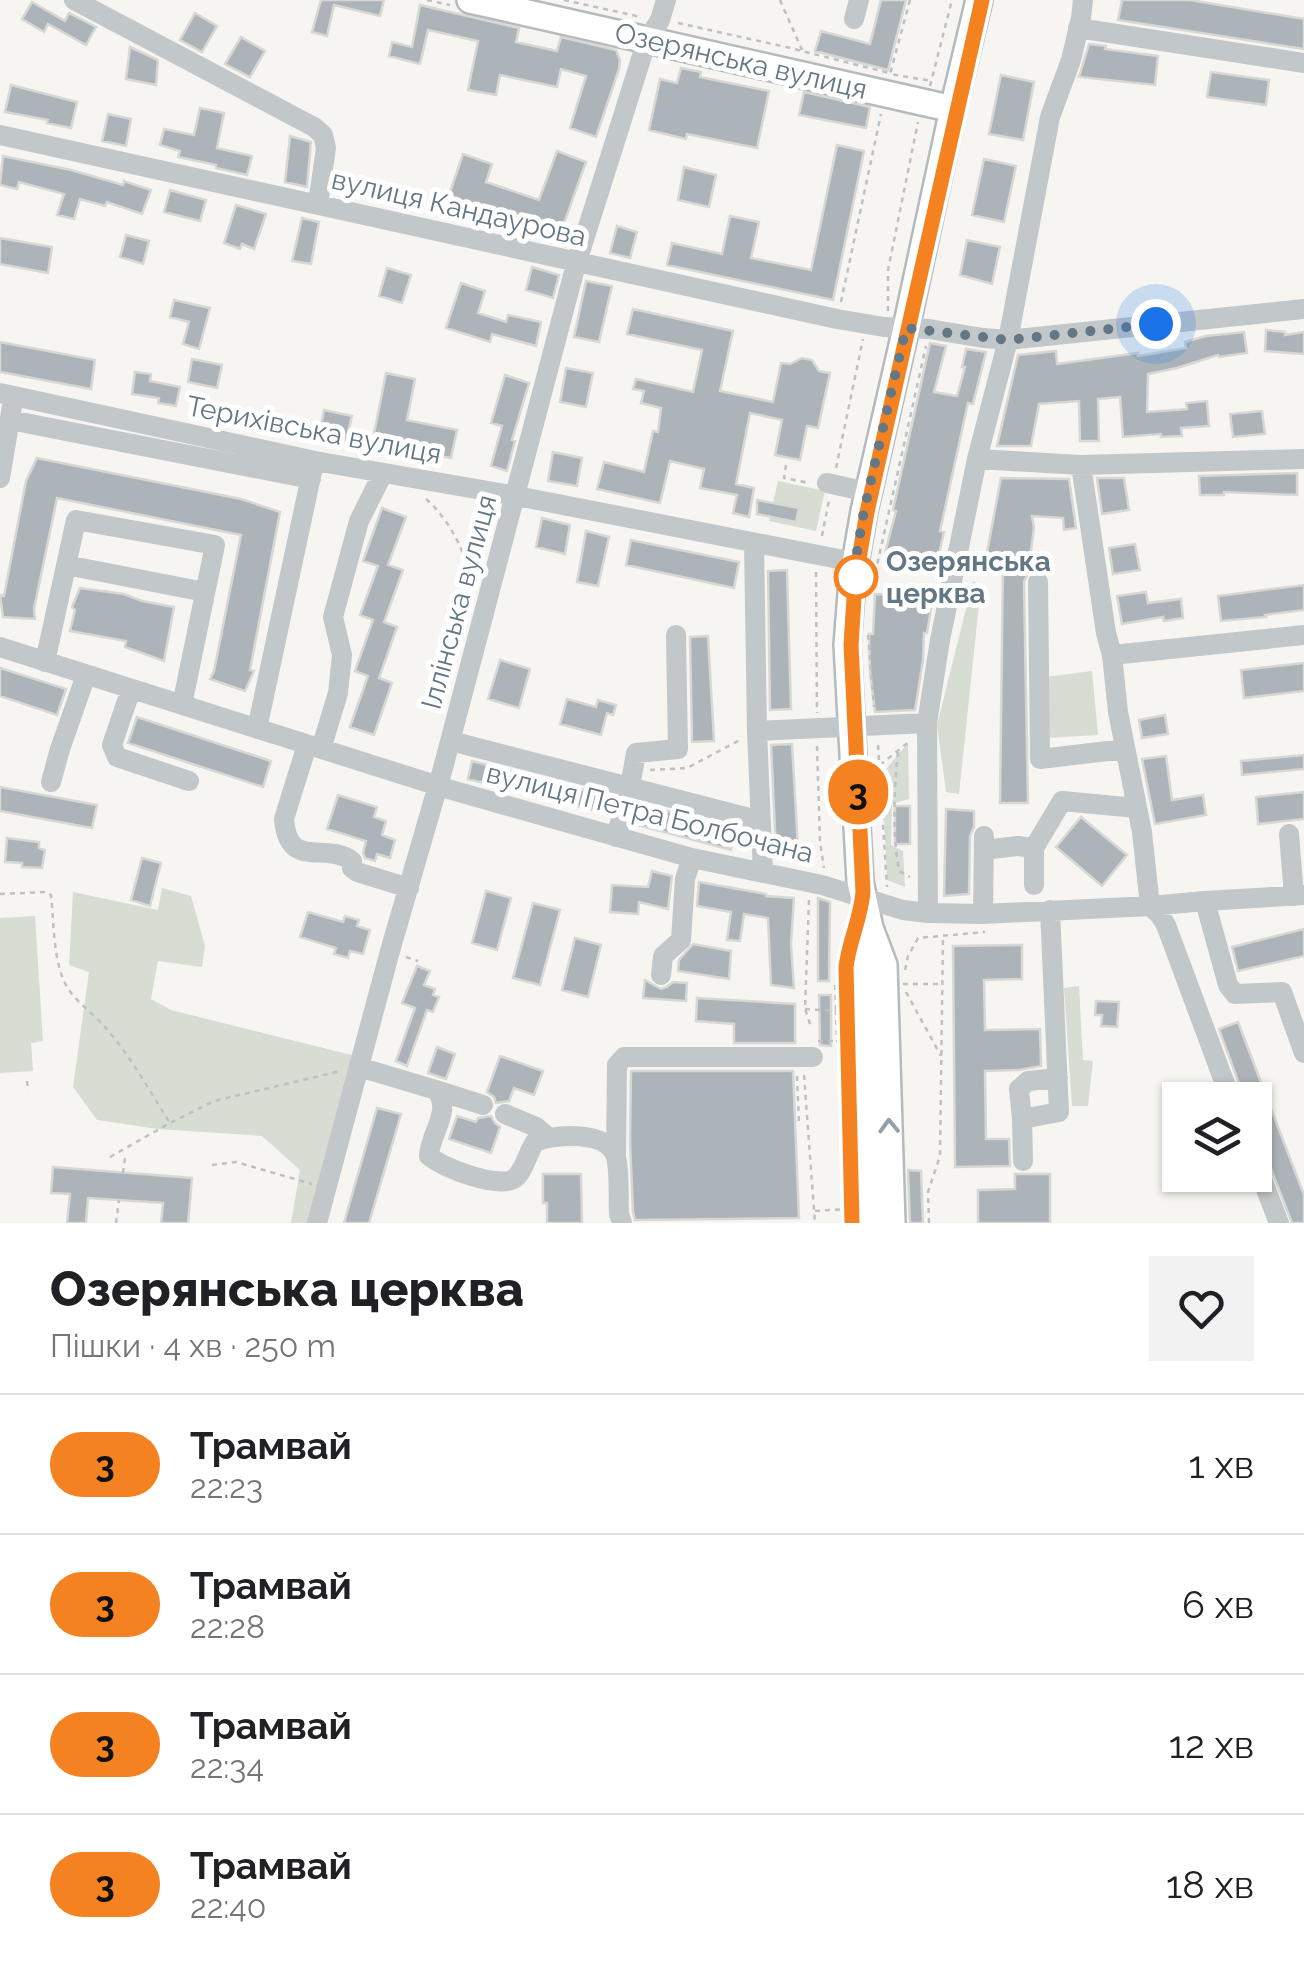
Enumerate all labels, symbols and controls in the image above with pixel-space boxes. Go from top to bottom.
street label: Озерянська вулиця [612,16,870,106]
street label: вулиця Кандаурова [328,163,590,253]
your location [1131,299,1181,349]
street label: Терихівська вулиця [184,389,444,471]
street label: Іллінська вулиця [415,491,503,713]
place label: Озерянська церква [886,545,1051,610]
marker: Озерянська церква [835,556,877,598]
street label: вулиця Петра Болбочана [483,756,817,870]
line badge: 3 [826,760,890,824]
text: 3 [848,772,868,813]
map controls [1162,1082,1272,1192]
button: layers [1162,1082,1272,1192]
one-way arrow [879,1117,900,1133]
button: heart [1149,1256,1254,1361]
text: Озерянська церква [50,1261,524,1317]
text: Пішки · 4 хв · 250 m [50,1327,336,1364]
text: Трамвай [190,1423,352,1468]
text: 1 хв [1189,1442,1254,1487]
text: 3 [95,1444,115,1485]
text: 22:23 [190,1468,263,1505]
text: Трамвай [190,1563,352,1608]
text: 6 хв [1182,1582,1254,1627]
text: 3 [95,1584,115,1625]
text: 22:28 [190,1608,265,1645]
text: Трамвай [190,1703,352,1748]
text: 12 хв [1169,1722,1254,1767]
text: 3 [95,1724,115,1765]
text: 22:34 [190,1748,264,1785]
text: Трамвай [190,1843,352,1888]
text: 18 хв [1166,1862,1254,1907]
text: 3 [95,1864,115,1905]
text: 22:40 [190,1888,266,1925]

